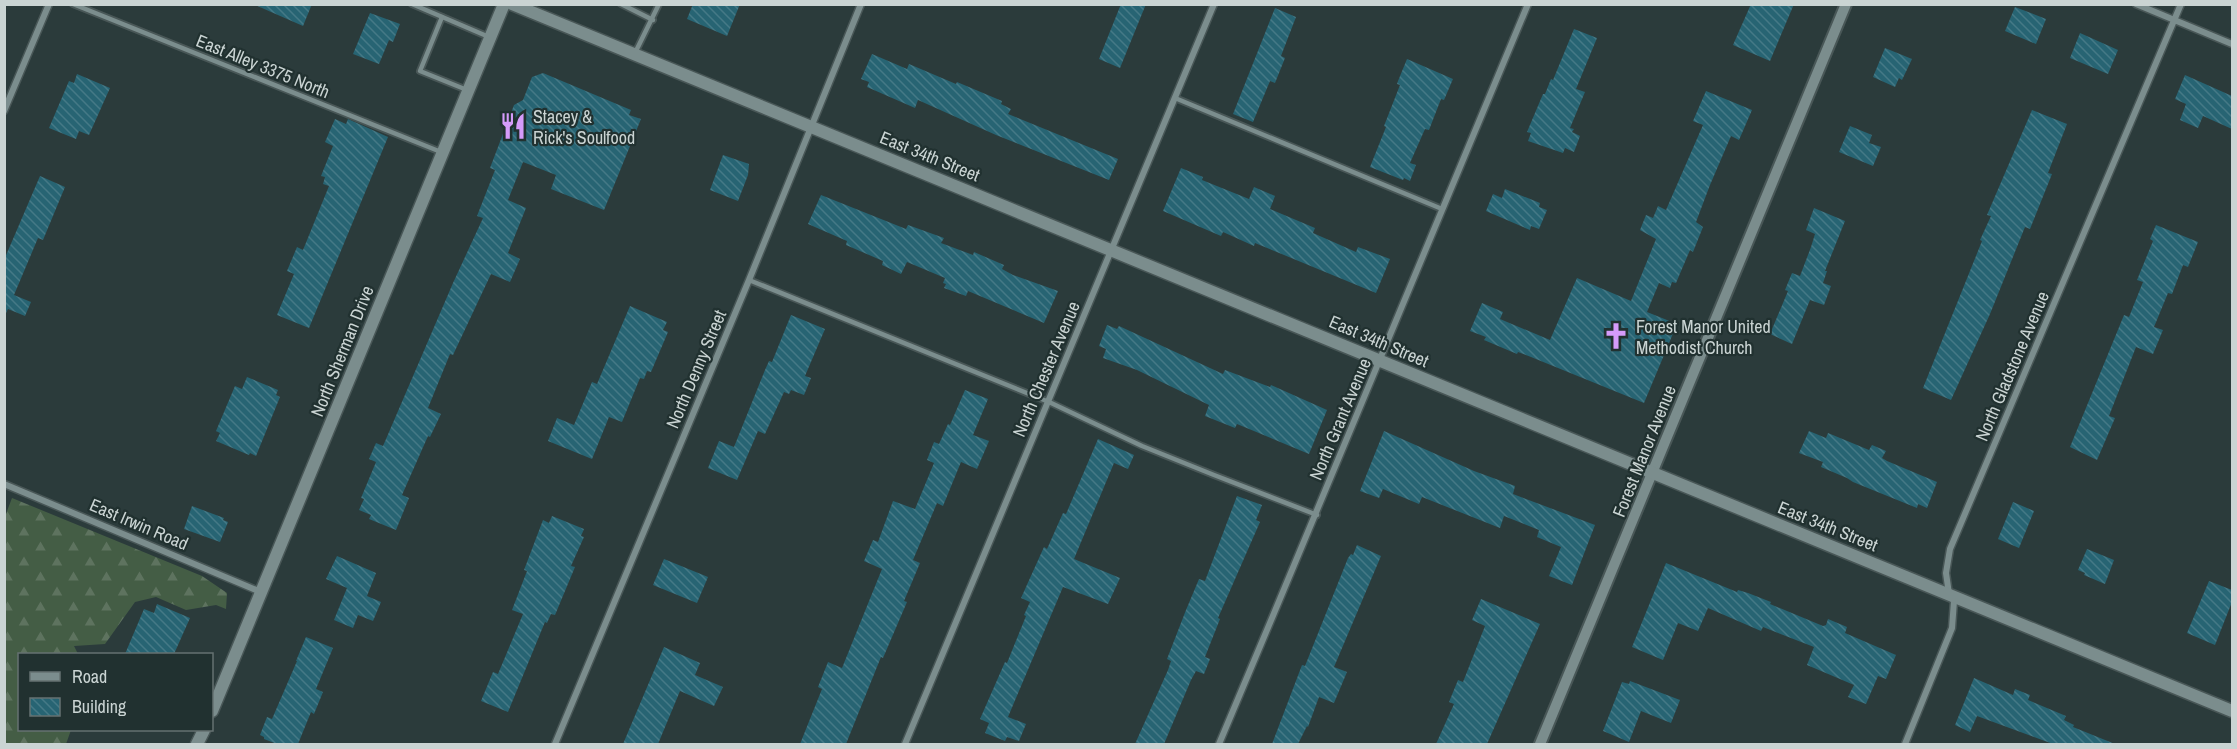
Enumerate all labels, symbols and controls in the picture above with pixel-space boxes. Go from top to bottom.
street label: East Alley 3375 North [193,28,333,104]
place label: Stacey & Rick's Soulfood [533,104,635,150]
restaurant icon: Stacey & Rick's Soulfood [498,111,528,141]
street label: East 34th Street [876,125,984,187]
street label: North Sherman Drive [304,282,380,420]
street label: North Gladstone Avenue [1969,287,2055,445]
street label: North Chester Avenue [1006,297,1086,441]
street label: North Denny Street [660,306,732,432]
street label: East 34th Street [1325,309,1433,373]
place label: Forest Manor United Methodist Church [1636,314,1771,360]
church icon: Forest Manor United Methodist Church [1601,321,1631,351]
street label: North Grant Avenue [1303,354,1377,484]
street label: Forest Manor Avenue [1606,381,1682,521]
street label: East Irwin Road [86,492,192,556]
street label: East 34th Street [1774,495,1882,557]
legend [18,653,213,731]
text: Road [72,664,107,689]
text: Building [72,694,127,719]

